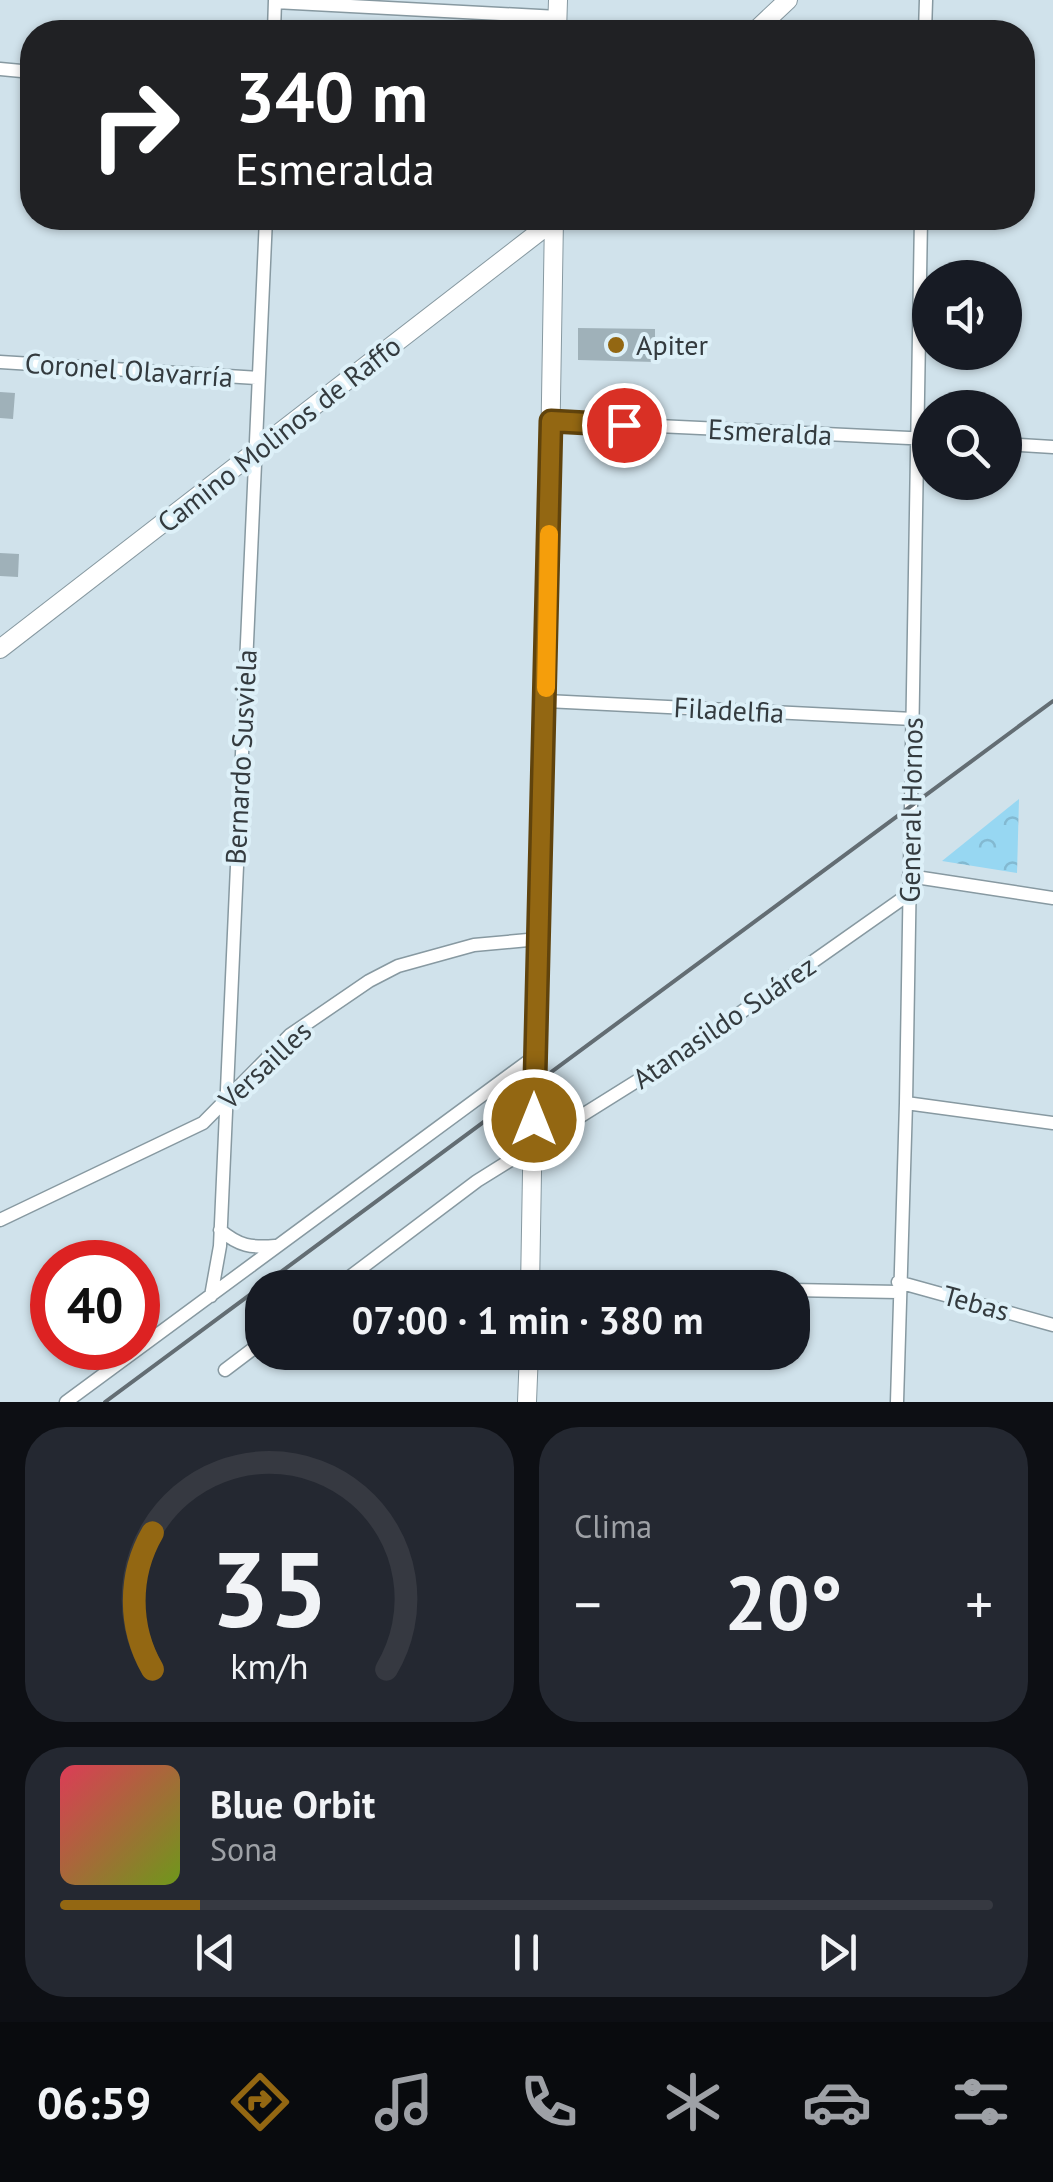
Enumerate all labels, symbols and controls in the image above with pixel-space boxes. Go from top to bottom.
text: 340 m [235,51,428,141]
icon: right [70,60,200,190]
text: Esmeralda [235,139,435,197]
map controls [912,260,1022,500]
button: sound [912,260,1022,370]
place label: Apiter [636,326,708,363]
street label: Camino Molinos de Raffo [149,327,408,540]
marker: Apiter [605,334,627,356]
street label: Coronel Olavarría [24,344,234,395]
pin [582,383,667,468]
button: search [912,390,1022,500]
icon: arrive [597,398,652,453]
street label: Esmeralda [707,410,833,453]
street label: Bernardo Susviela [216,648,265,865]
street label: Filadelfia [673,688,785,731]
street label: General Hornos [890,717,931,903]
street label: Atanasildo Suárez [625,947,823,1097]
street label: Versailles [210,1012,319,1118]
position arrow [482,1068,586,1172]
speed limit sign: 40 [30,1240,160,1370]
street label: Tebas [939,1276,1013,1329]
text: 07:00 · 1 min · 380 m [352,1295,703,1344]
text: Clima [574,1505,652,1547]
text: 35 [211,1521,328,1656]
text: 20° [725,1554,842,1651]
text: − [574,1568,602,1639]
text: + [965,1568,993,1639]
text: km/h [230,1643,309,1689]
text: Blue Orbit [210,1779,375,1828]
text: Sona [210,1828,278,1870]
icon: previous [188,1925,243,1980]
icon: pause [499,1925,554,1980]
icon: next [810,1925,865,1980]
icon: directions [225,2067,295,2137]
icon: music [369,2067,439,2137]
icon: phone [514,2067,584,2137]
icon: climate [658,2067,728,2137]
icon: car [802,2067,872,2137]
icon: filters [946,2067,1016,2137]
text: 06:59 [37,2073,151,2131]

